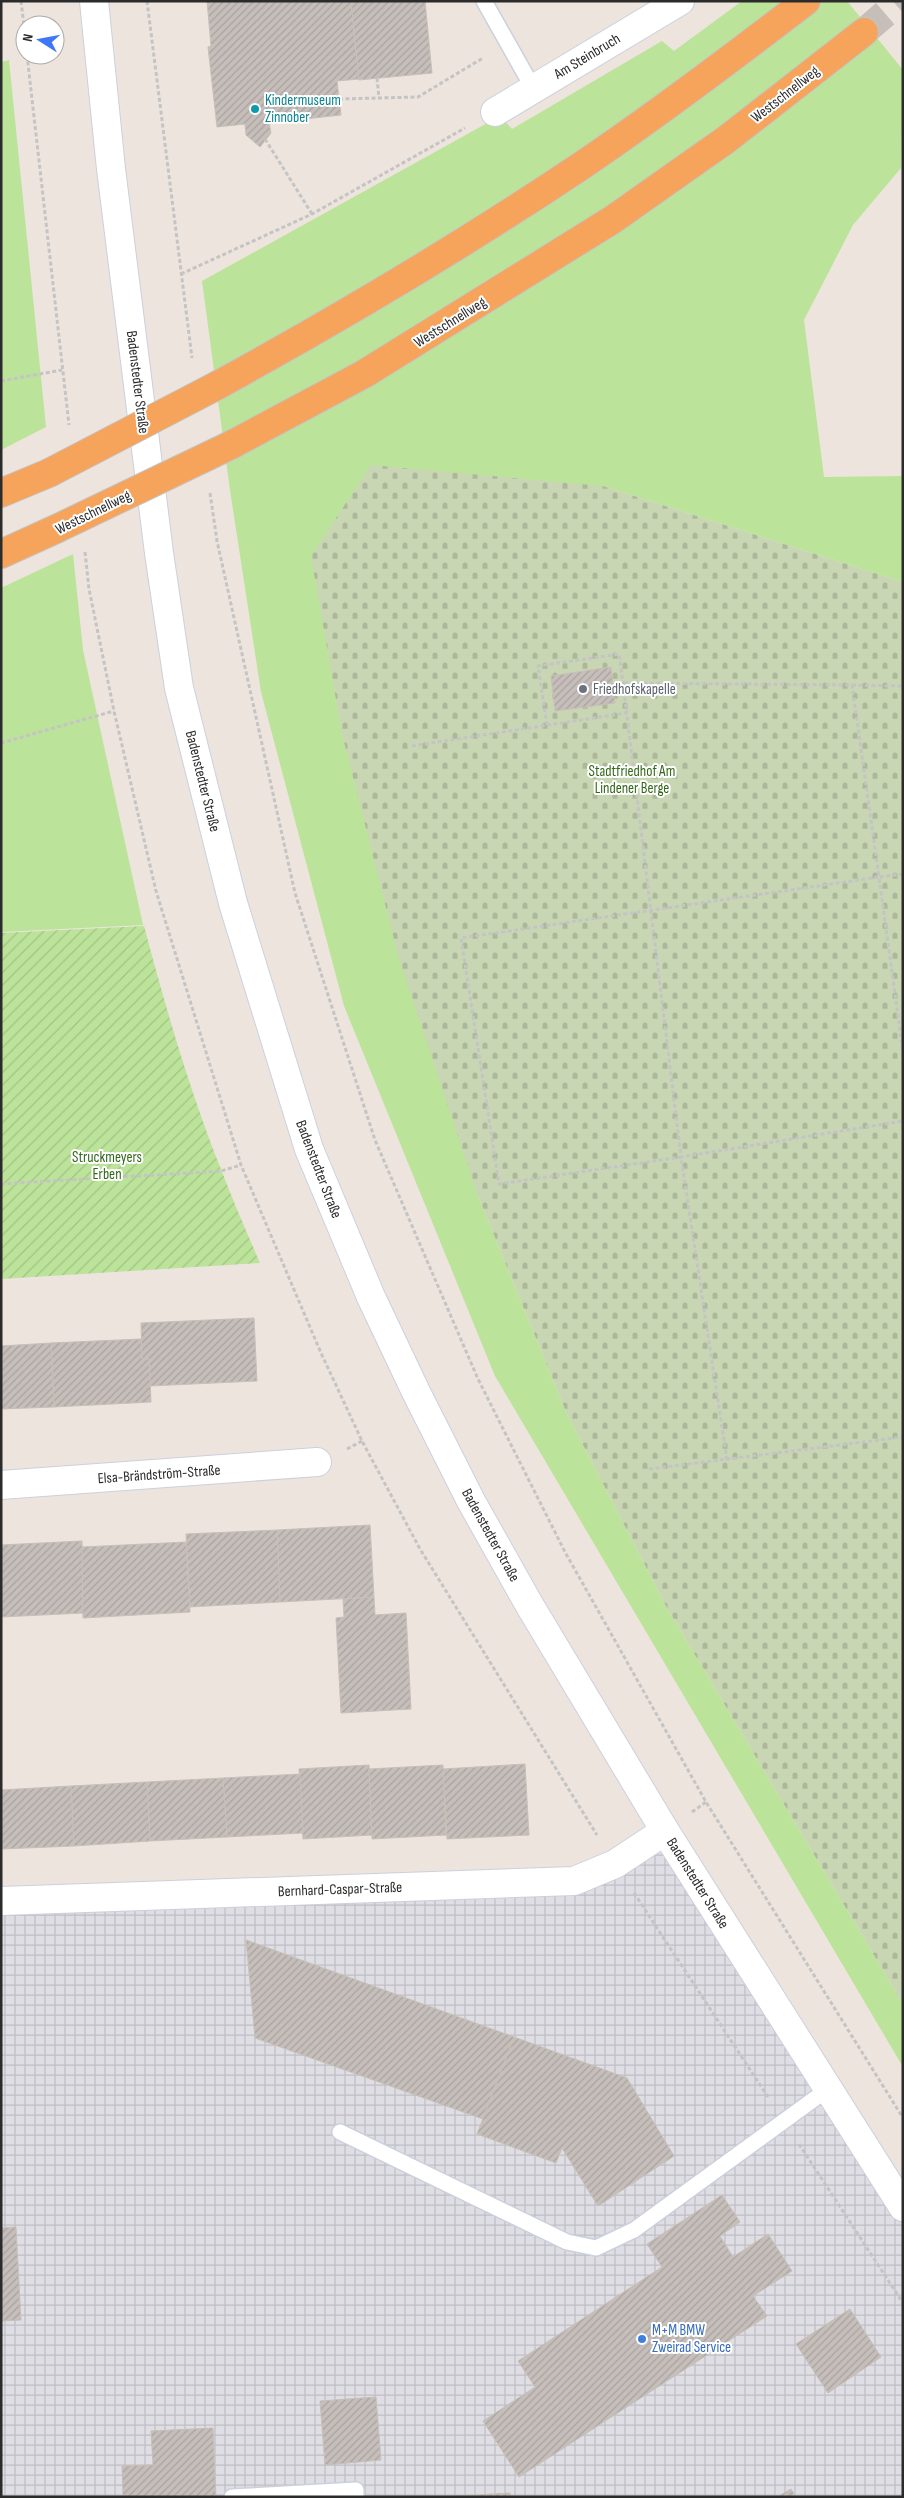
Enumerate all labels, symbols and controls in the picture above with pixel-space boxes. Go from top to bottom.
north arrow [15,15,65,65]
street label: Am Steinbruch [550,29,624,84]
text: N [19,32,37,43]
street label: Westschnellweg [747,62,823,127]
place label: Kindermuseum Zinnober [265,91,341,127]
marker: Kindermuseum Zinnober [249,103,261,115]
street label: Westschnellweg [411,293,490,352]
street label: Badenstedter Straße [122,329,153,435]
street label: Westschnellweg [52,486,134,539]
place label: Friedhofskapelle [593,680,676,699]
marker: Friedhofskapelle [577,683,589,695]
street label: Badenstedter Straße [181,729,224,834]
park label: Stadtfriedhof Am Lindener Berge [589,762,675,798]
street label: Badenstedter Straße [291,1117,346,1221]
park label: Struckmeyers Erben [72,1148,142,1184]
street label: Elsa-Brändström-Straße [97,1461,221,1488]
street label: Badenstedter Straße [457,1485,524,1585]
street label: Badenstedter Straße [662,1834,733,1932]
street label: Bernhard-Caspar-Straße [278,1878,403,1901]
place label: M+M BMW Zweirad Service [652,2321,731,2357]
marker: M+M BMW Zweirad Service [636,2333,648,2345]

